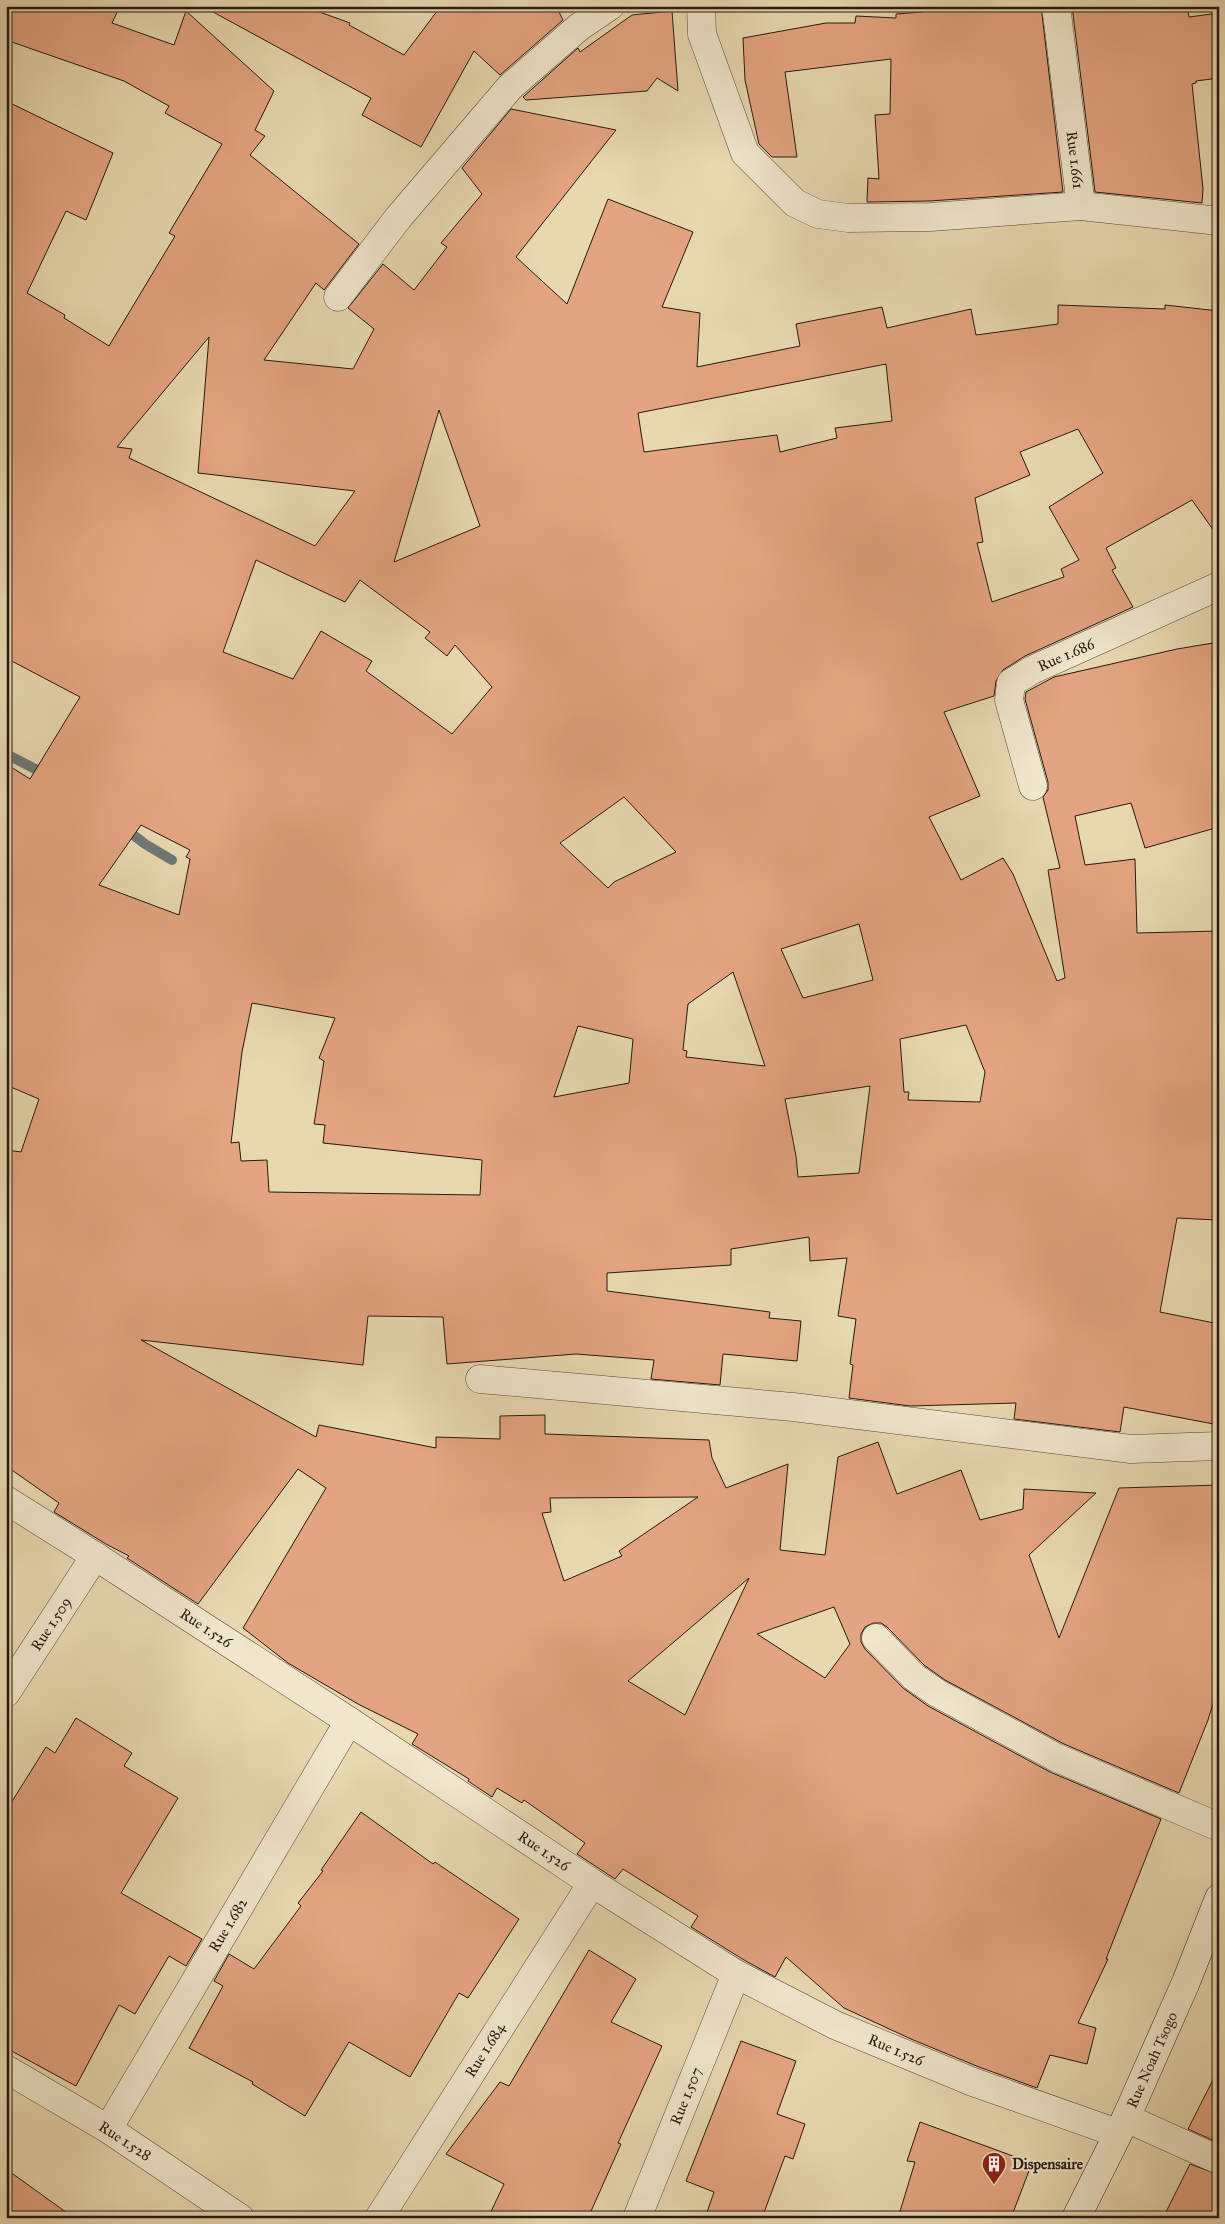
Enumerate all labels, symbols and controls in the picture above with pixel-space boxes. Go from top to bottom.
street label: Rue 1.661 [1063,130,1087,190]
street label: Rue 1.686 [1035,634,1098,675]
street label: Rue 1.509 [27,1594,75,1654]
street label: Rue 1.526 [176,1604,237,1652]
street label: Rue 1.526 [515,1827,574,1876]
street label: Rue 1.682 [205,1894,251,1955]
street label: Rue Noah Tsogo [1123,2009,1181,2111]
street label: Rue 1.684 [461,2019,509,2081]
street label: Rue 1.526 [865,2030,928,2070]
street label: Rue 1.507 [666,2065,706,2127]
street label: Rue 1.528 [95,2117,155,2165]
building icon: Dispensaire [981,2151,1007,2185]
place label: Dispensaire [1012,2155,1084,2174]

